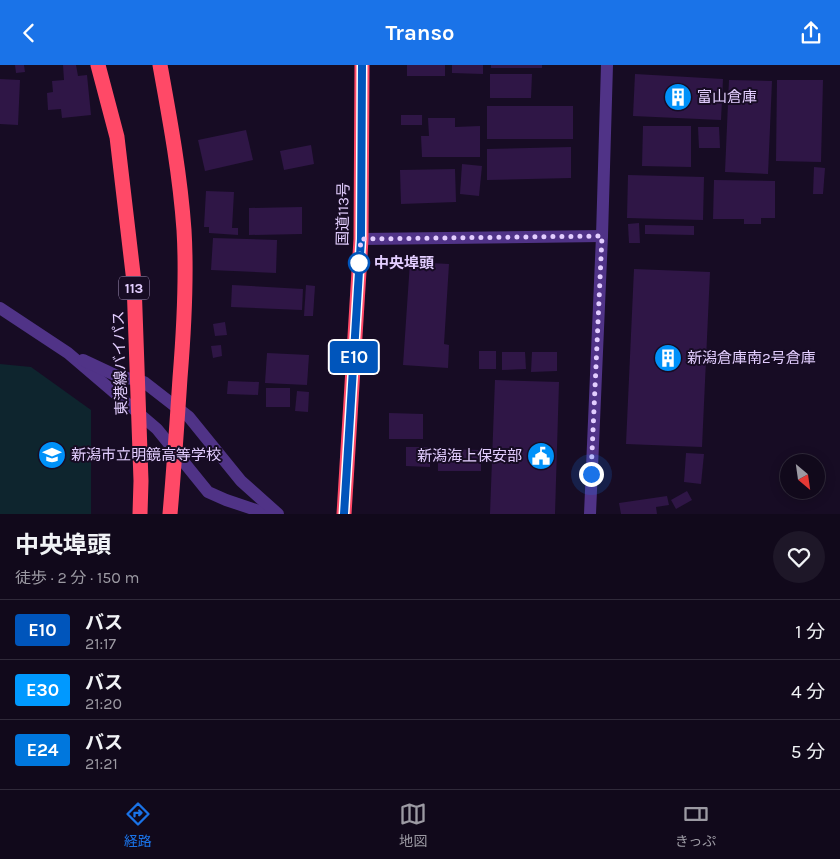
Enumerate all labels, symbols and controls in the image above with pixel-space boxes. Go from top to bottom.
icon: back [15,19,43,47]
icon: share [797,19,825,47]
text: Transo [385,20,455,46]
building icon: 富山倉庫 [663,82,693,112]
place label: 富山倉庫 [697,88,757,106]
street label: 国道113号 [333,182,353,246]
marker: 中央埠頭 [348,252,370,274]
place label: 中央埠頭 [374,254,434,272]
road number: 113 [119,277,149,299]
street label: 東港線バイパス [109,310,131,416]
line badge: E10 [325,341,383,373]
building icon: 新潟倉庫南2号倉庫 [653,343,683,373]
text: E10 [340,346,368,368]
place label: 新潟倉庫南2号倉庫 [687,349,816,367]
school or university icon: 新潟市立明鏡高等学校 [37,440,67,470]
public building icon: 新潟海上保安部 [526,441,556,471]
place label: 新潟市立明鏡高等学校 [71,446,221,464]
place label: 新潟海上保安部 [417,447,522,465]
north arrow [780,454,825,499]
map controls [780,454,825,499]
your location [579,462,604,487]
text: 中央埠頭 [15,531,111,559]
button: heart [773,531,825,583]
text: 徒歩 · 2 分 · 150 m [15,568,140,587]
text: バス [85,612,123,634]
text: E10 [28,619,57,641]
text: 1 分 [795,621,825,643]
text: 21:17 [85,634,116,653]
text: バス [85,672,123,694]
text: E30 [26,679,59,701]
text: 4 分 [791,681,825,703]
text: 21:20 [85,694,122,713]
text: バス [85,732,123,754]
text: E24 [26,739,59,761]
text: 5 分 [791,741,825,763]
text: 21:21 [85,754,118,773]
tab: 経路 [124,800,152,850]
tab: 地図 [399,800,427,850]
tab: きっぷ [675,800,716,850]

